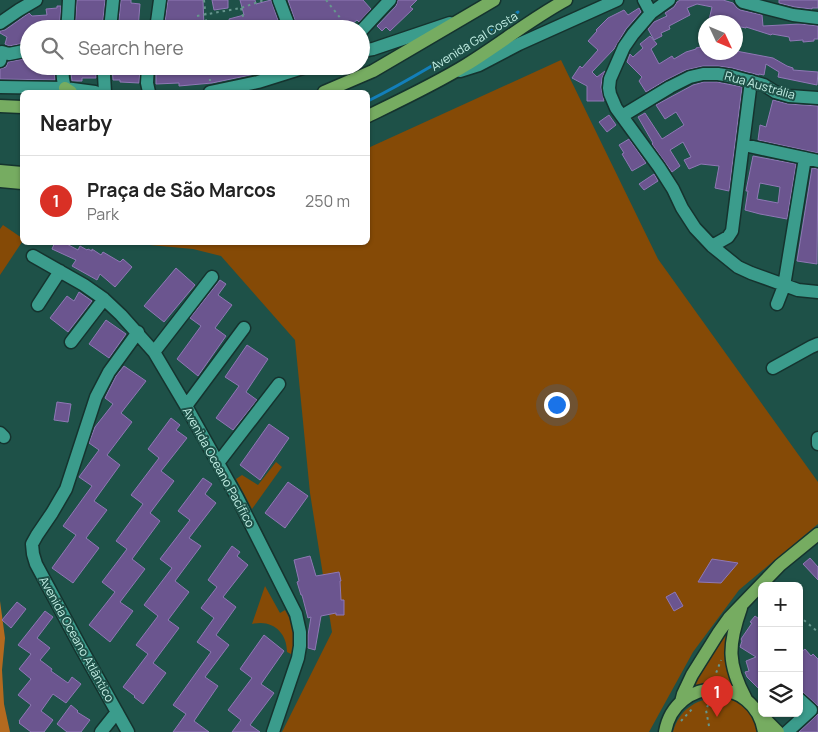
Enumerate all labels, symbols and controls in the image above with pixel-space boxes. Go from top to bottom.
street label: Avenida Gal Costa [427,7,521,75]
north arrow [698,15,743,60]
search box [20,20,370,75]
icon: search [38,34,66,62]
text: Search here [78,35,184,61]
street label: Rua Austrália [723,67,797,103]
text: Nearby [40,109,112,137]
text: Praça de São Marcos [87,177,276,203]
text: 1 [52,190,60,212]
text: 250 m [305,190,350,212]
text: Park [87,203,119,225]
your location [544,392,570,418]
street label: Avenida Oceano Pacífico [179,404,259,530]
street label: Avenida Oceano Atlântico [35,573,119,705]
map controls [758,582,803,717]
button: + [758,582,803,627]
button: − [758,627,803,672]
button: layers [758,672,803,717]
pin: 1 [701,676,733,717]

